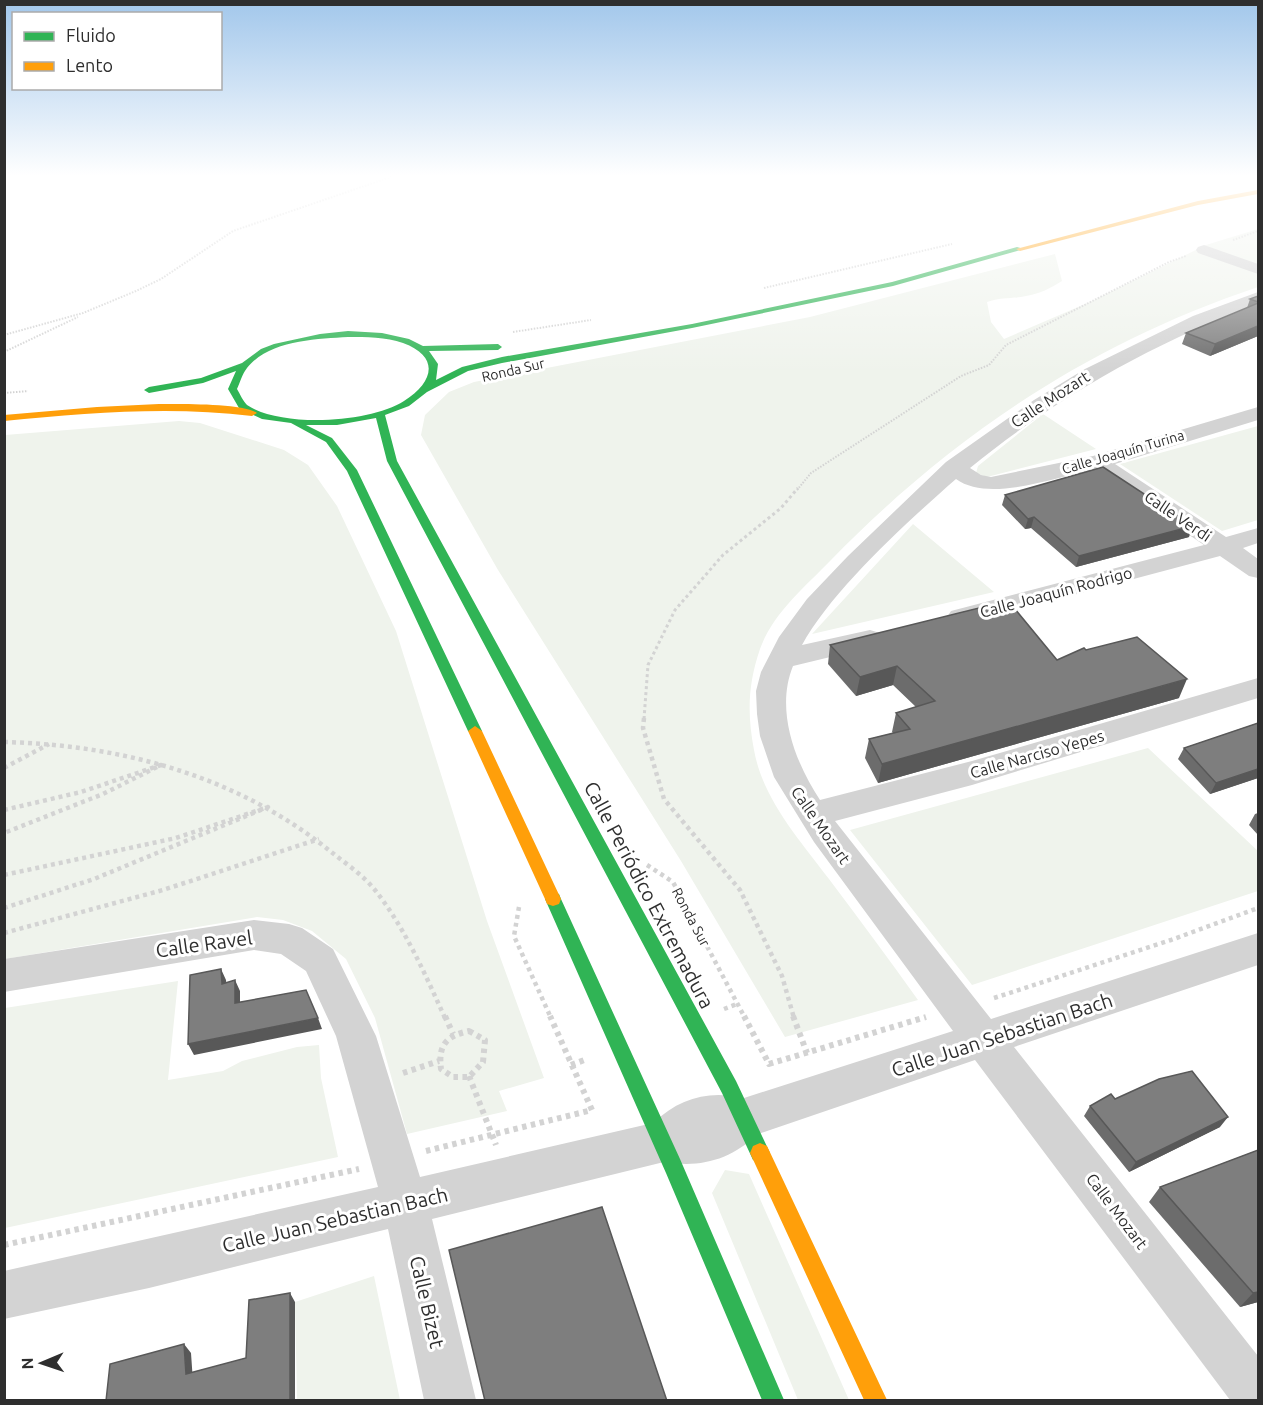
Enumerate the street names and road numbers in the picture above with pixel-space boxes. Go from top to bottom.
street label: Ronda Sur [480,355,547,385]
street label: Calle Mozart [1007,367,1093,431]
street label: Calle Joaquín Turina [1060,427,1186,477]
street label: Calle Verdi [1141,487,1215,545]
street label: Calle Joaquín Rodrigo [978,563,1134,621]
street label: Calle Narciso Yepes [968,726,1106,782]
street label: Calle Periódico Extremadura [580,777,719,1012]
street label: Calle Mozart [788,783,855,868]
street label: Ronda Sur [669,885,713,950]
street label: Calle Ravel [154,925,254,962]
street label: Calle Juan Sebastian Bach [888,988,1115,1081]
street label: Calle Mozart [1083,1170,1152,1253]
street label: Calle Juan Sebastian Bach [220,1182,450,1257]
street label: Calle Bizet [406,1253,449,1350]

